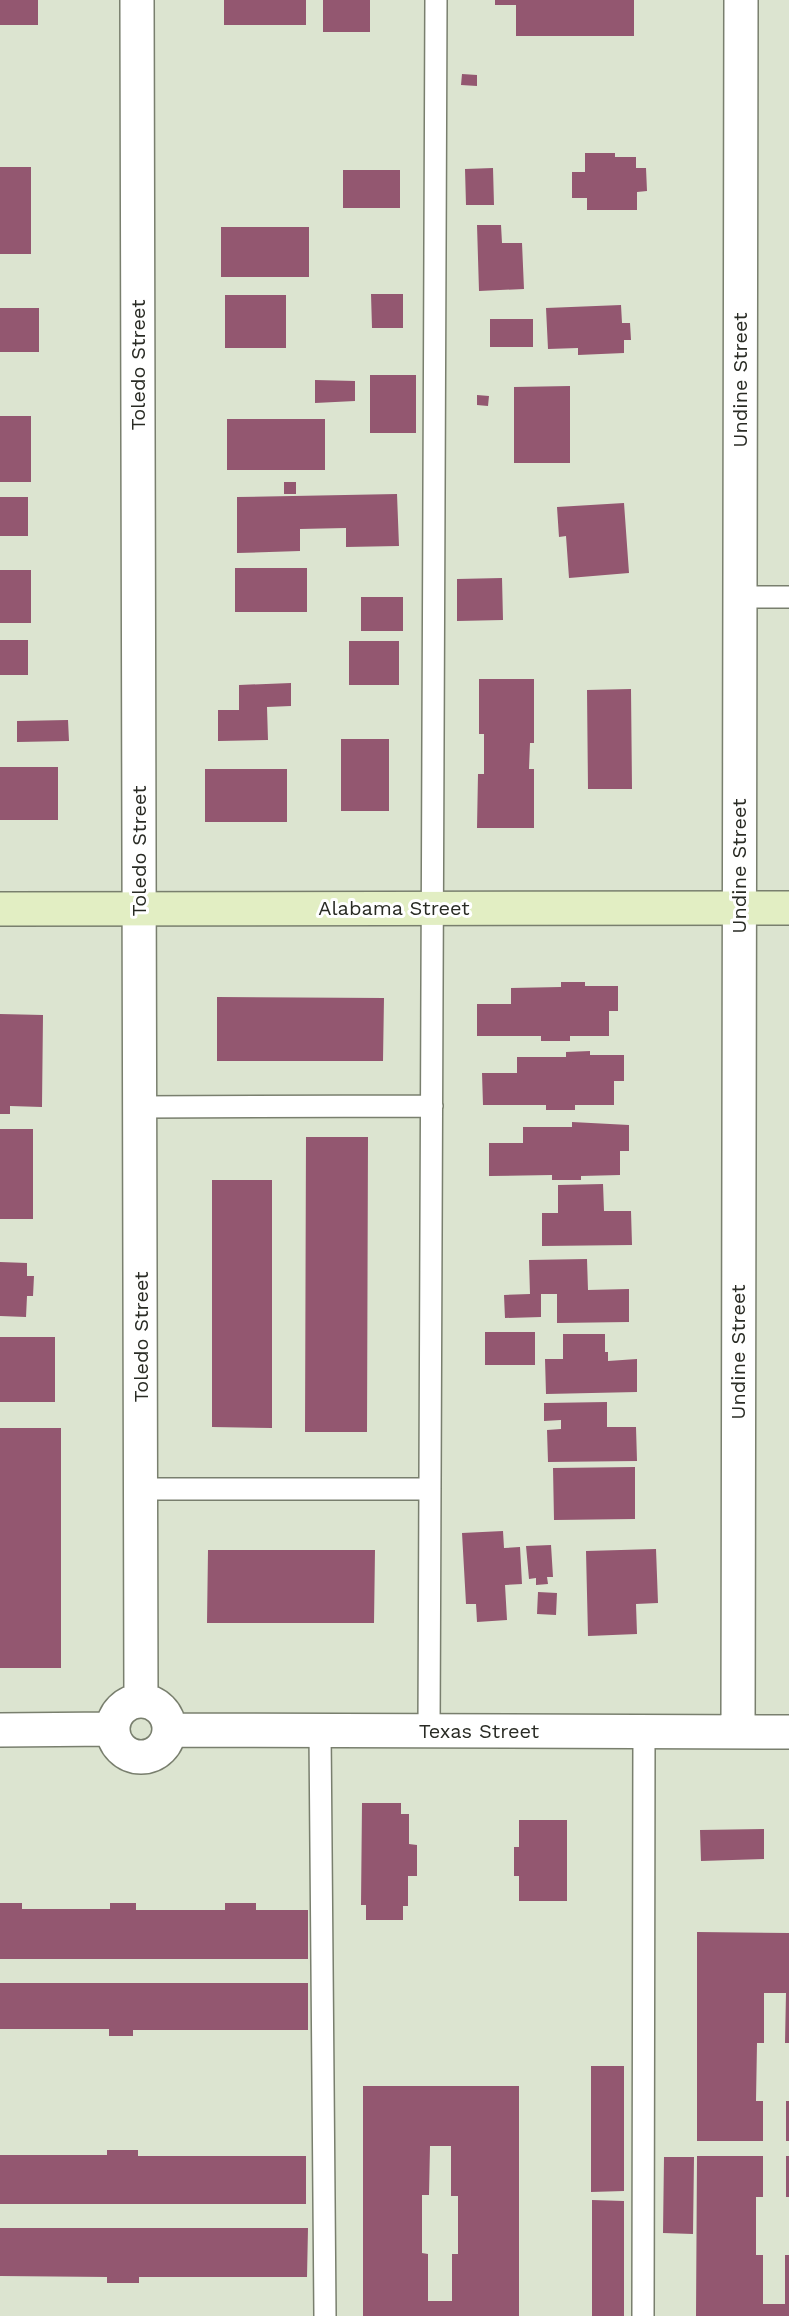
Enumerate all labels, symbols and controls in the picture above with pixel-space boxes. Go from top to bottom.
street label: Toledo Street [126,299,150,431]
street label: Undine Street [728,312,752,448]
street label: Toledo Street [127,785,151,917]
street label: Undine Street [727,798,751,934]
street label: Alabama Street [318,896,470,920]
street label: Toledo Street [129,1271,153,1403]
street label: Undine Street [726,1284,750,1420]
street label: Texas Street [419,1719,540,1743]

